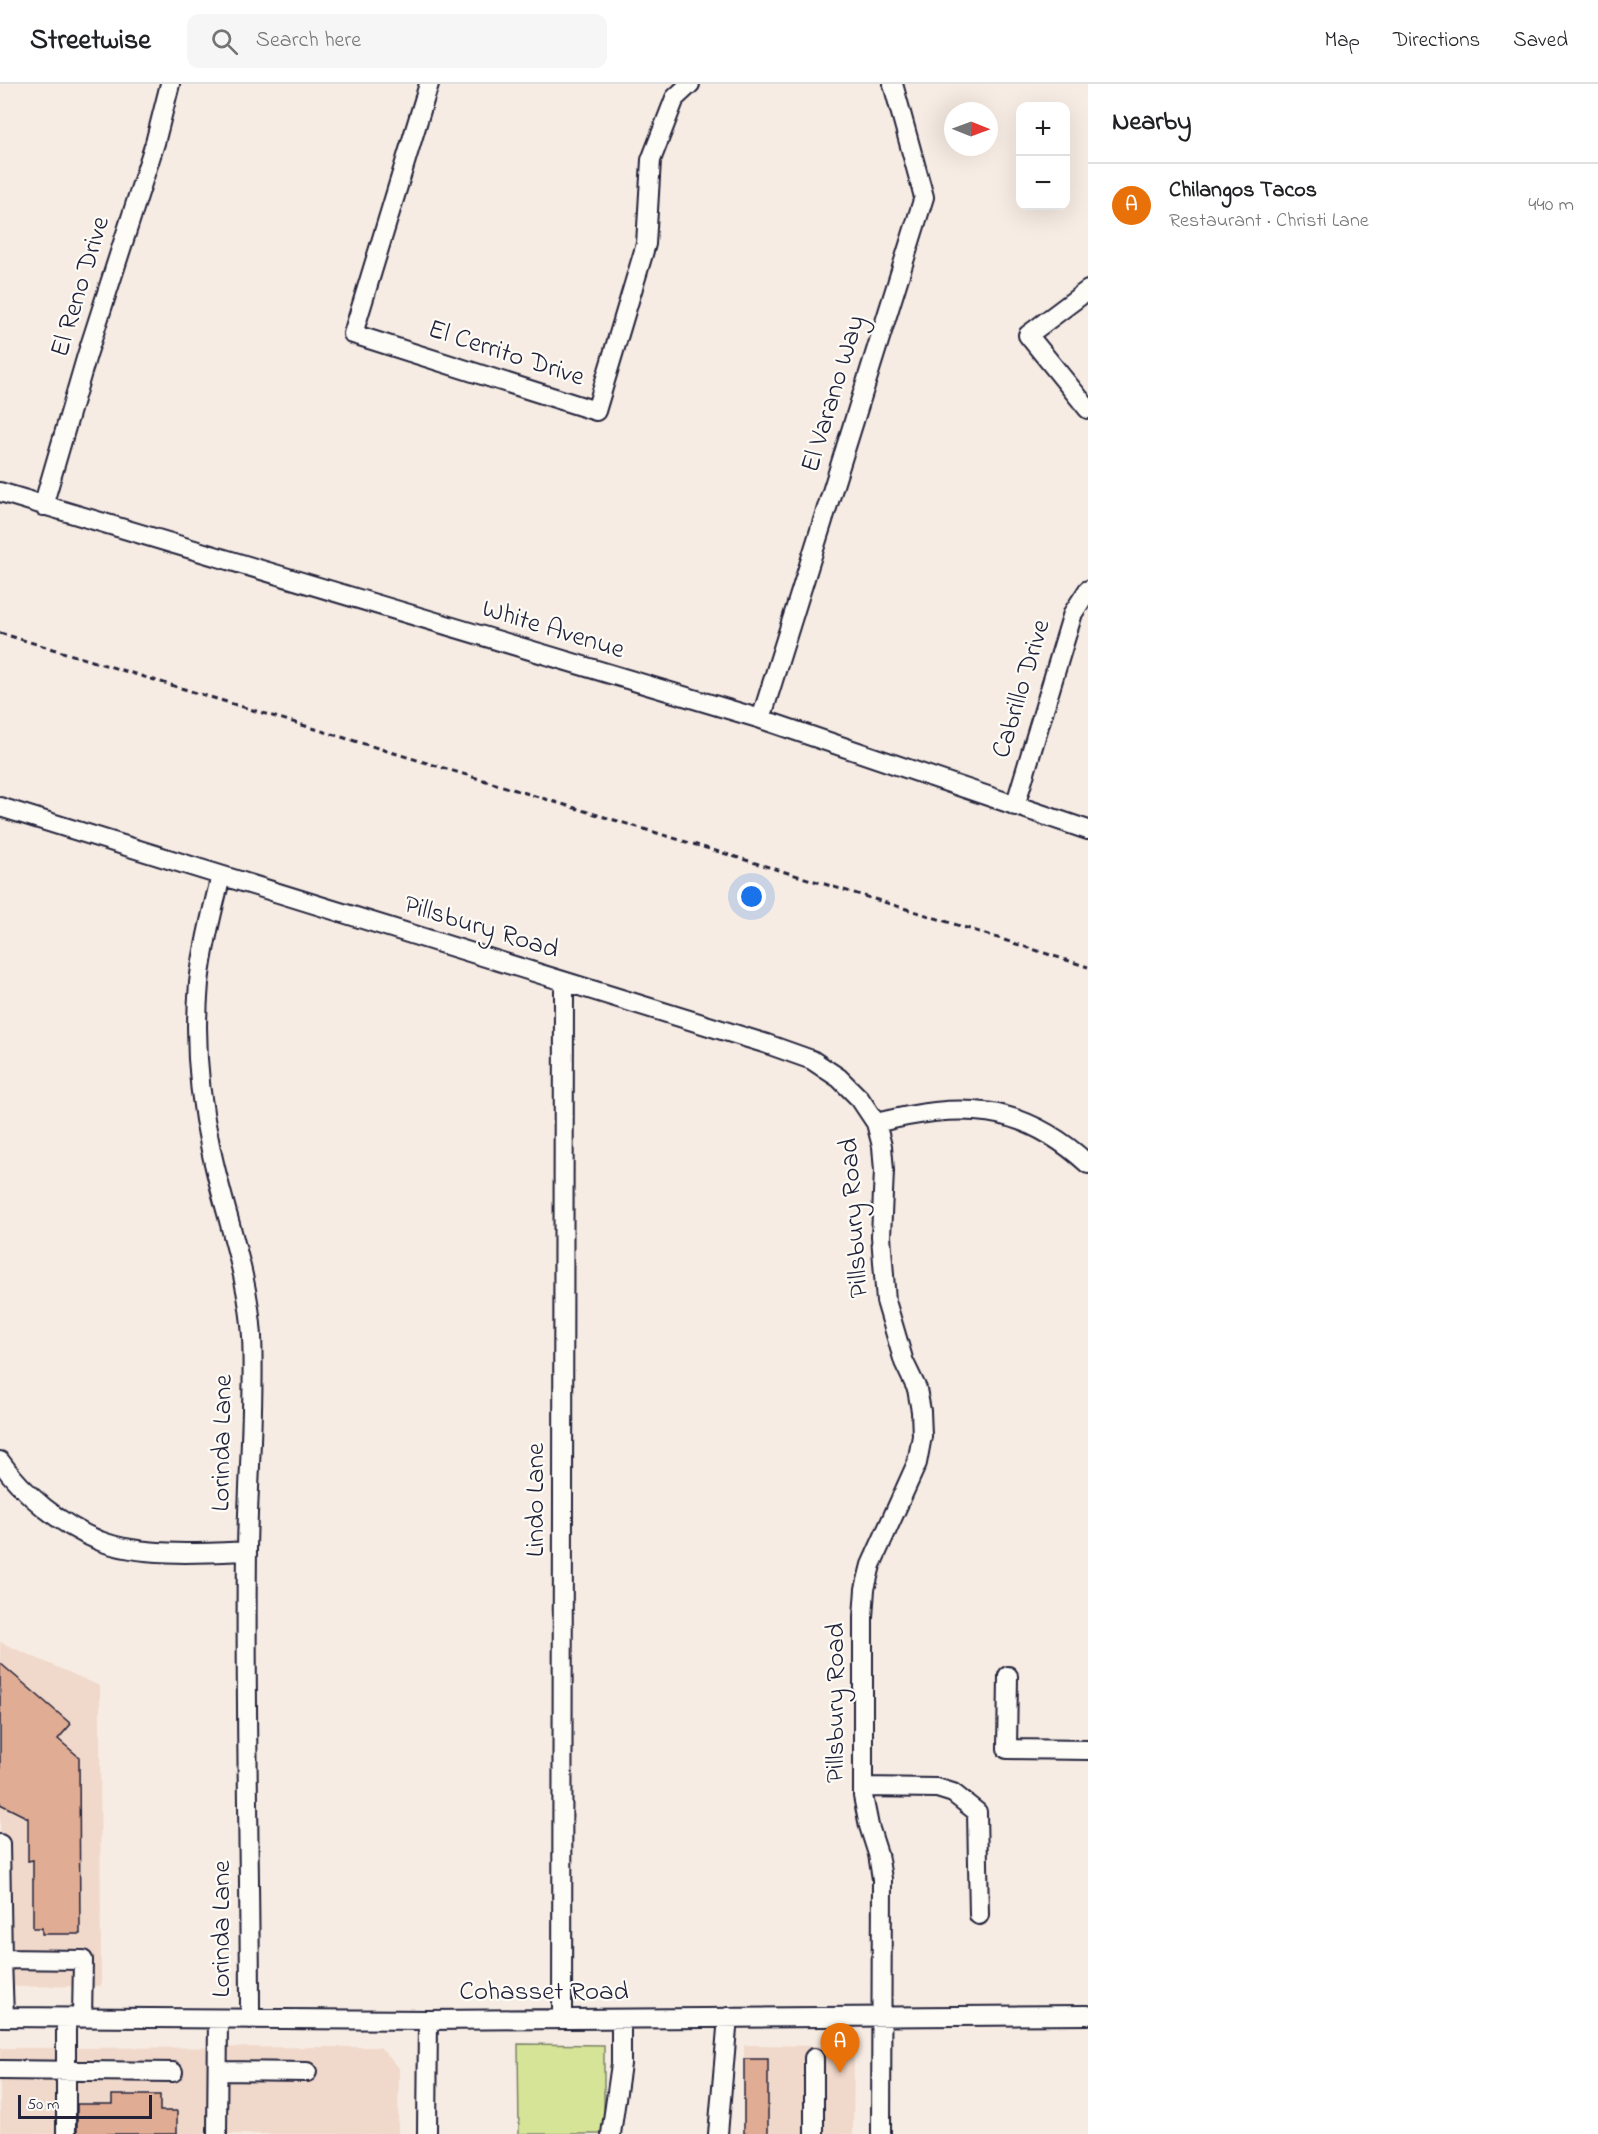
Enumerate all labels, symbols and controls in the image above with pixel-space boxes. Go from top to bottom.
search box [187,14,607,68]
text: Streetwise [30,21,151,62]
icon: search [208,25,241,58]
text: Search here [256,25,361,57]
text: Map [1324,26,1360,56]
text: Directions [1393,26,1480,56]
text: Saved [1513,26,1568,56]
north arrow [944,102,998,156]
map controls [1016,102,1070,210]
button: + [1016,102,1070,156]
text: Nearby [1112,104,1191,142]
button: − [1016,156,1070,210]
text: Chilangos Tacos [1169,175,1317,207]
text: A [1125,191,1138,220]
text: 440 m [1528,191,1574,220]
text: Restaurant · Christi Lane [1169,207,1369,236]
street label: El Reno Drive [41,211,121,362]
street label: El Cerrito Drive [423,310,590,398]
street label: El Varano Way [792,311,876,477]
street label: White Avenue [477,590,630,670]
street label: Cabrillo Drive [982,614,1062,763]
your location [737,882,766,911]
street label: Pillsbury Road [399,886,563,970]
street label: Pillsbury Road [830,1137,880,1299]
street label: Lorinda Lane [202,1373,244,1512]
street label: Lindo Lane [517,1442,556,1557]
street label: Pillsbury Road [817,1623,856,1783]
street label: Lorinda Lane [203,1860,242,1998]
street label: Cohasset Road [459,1973,629,2012]
pin: A [820,2024,860,2073]
scale bar [18,2092,152,2120]
text: 50 m [27,2093,59,2117]

